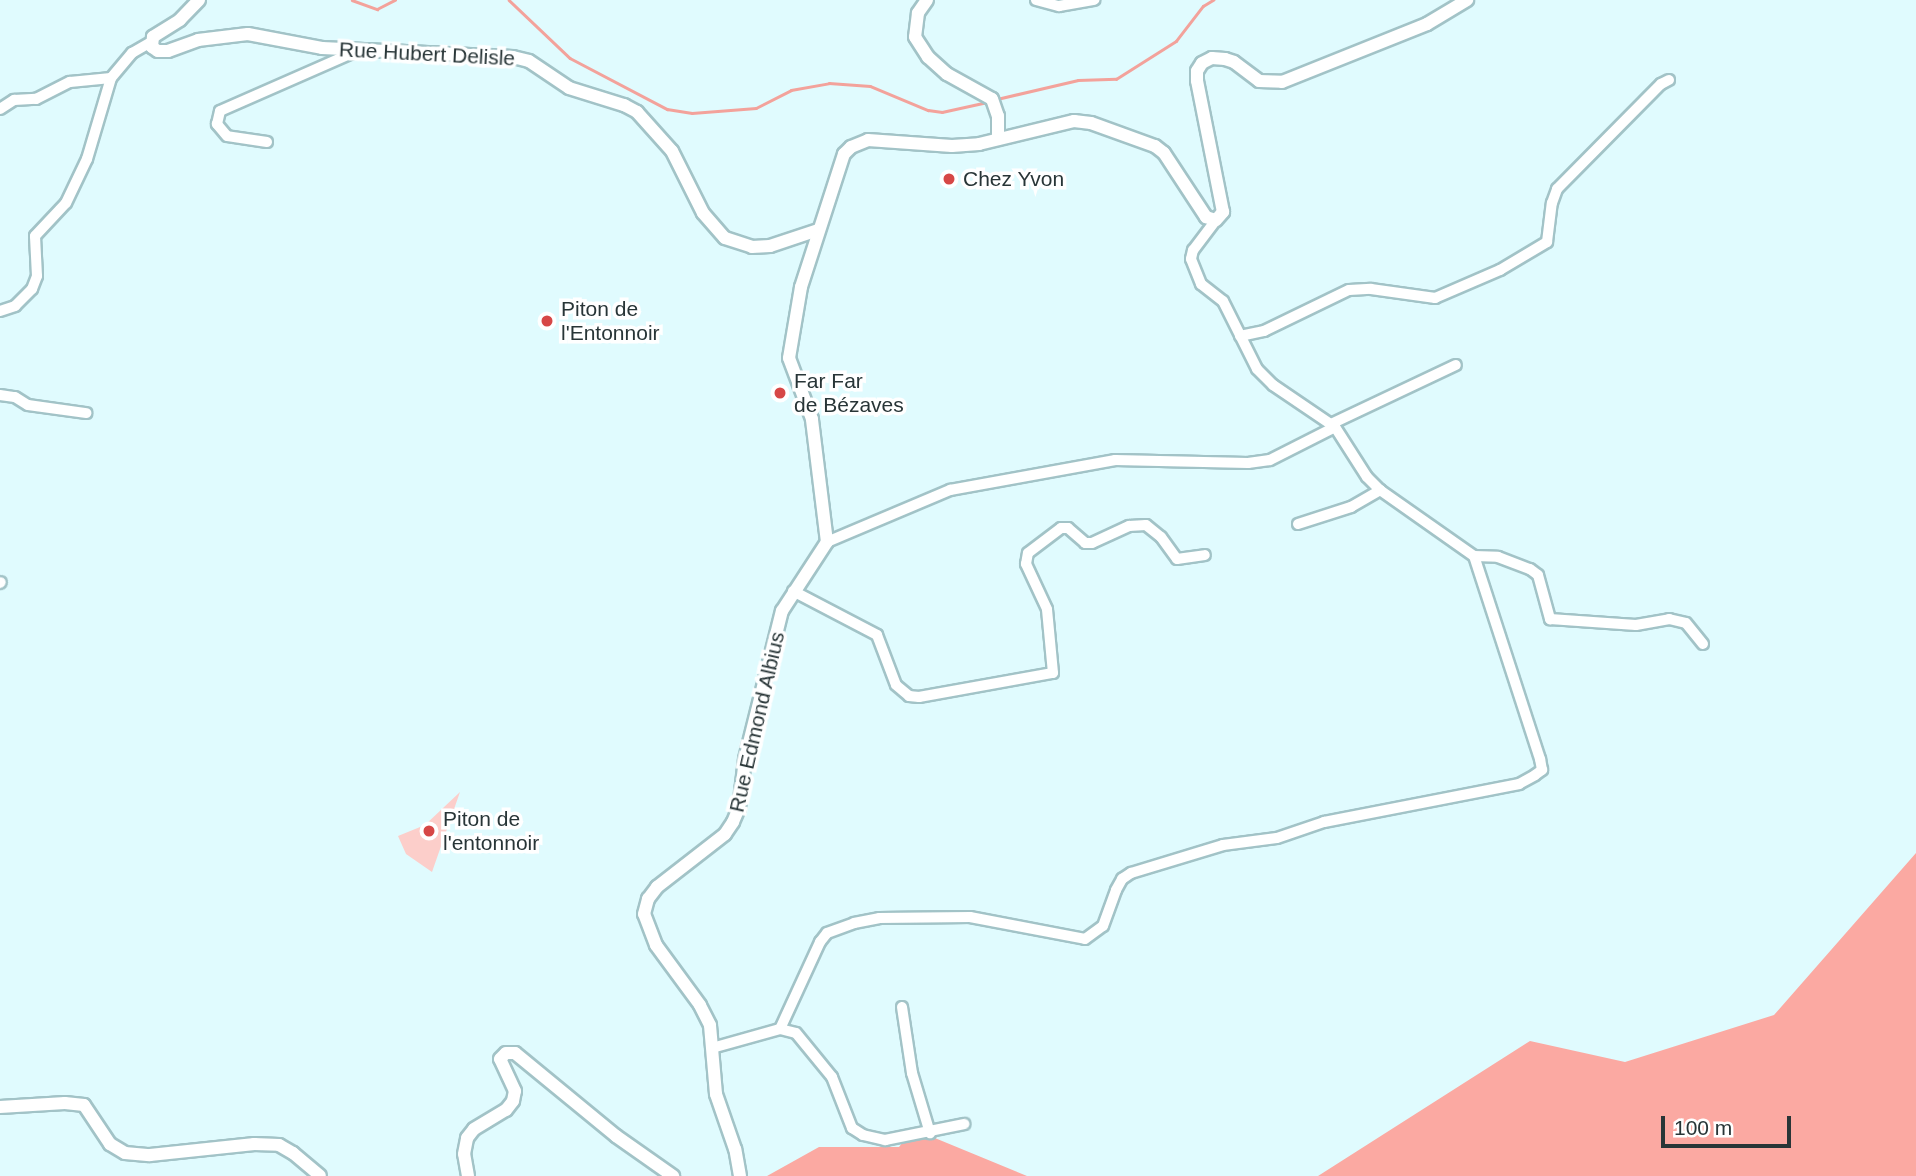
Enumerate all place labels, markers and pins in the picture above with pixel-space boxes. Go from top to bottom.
place label: Chez Yvon [963,166,1065,192]
marker: Chez Yvon [941,171,957,187]
place label: Piton de l'Entonnoir [561,296,660,346]
marker: Piton de l'Entonnoir [539,313,555,329]
place label: Far Far de Bézaves [794,368,904,418]
marker: Far Far de Bézaves [772,385,788,401]
place label: Piton de l'entonnoir [443,806,539,856]
marker: Piton de l'entonnoir [421,823,437,839]

